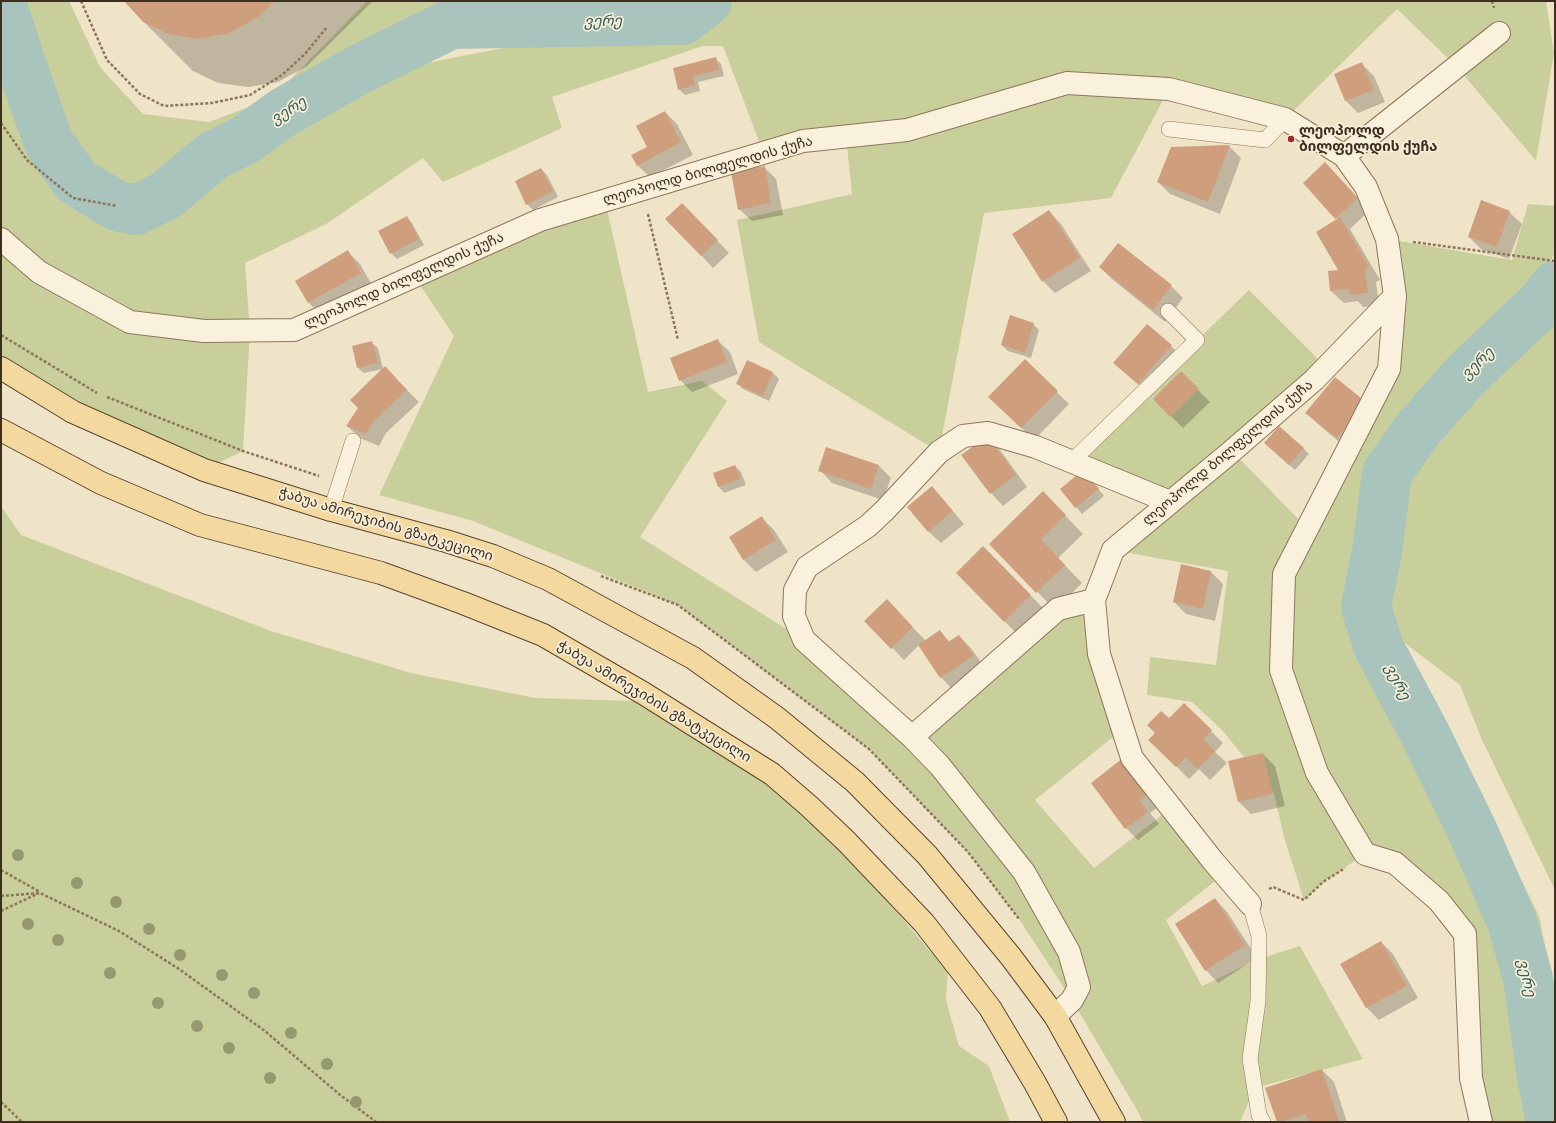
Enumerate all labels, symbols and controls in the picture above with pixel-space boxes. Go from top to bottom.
water label: ვერე [584,13,622,31]
water label: ვერე [268,93,310,129]
place label: ლეოპოლდ ბილფელდის ქუჩა [1299,123,1437,156]
street label: ლეოპოლდ ბილფელდის ქუჩა [601,133,815,209]
marker: ლეოპოლდ ბილფელდის ქუჩა [1286,134,1296,144]
street label: ლეოპოლდ ბილფელდის ქუჩა [301,229,507,333]
water label: ვერე [1458,344,1498,384]
street label: ლეოპოლდ ბილფელდის ქუჩა [1139,377,1317,529]
street label: ჭაბუა ამირეჯიბის გზატკეცილი [277,484,495,566]
street label: ჭაბუა ამირეჯიბის გზატკეცილი [554,637,754,767]
water label: ვერე [1380,661,1414,703]
water label: ვერე [1513,957,1539,999]

